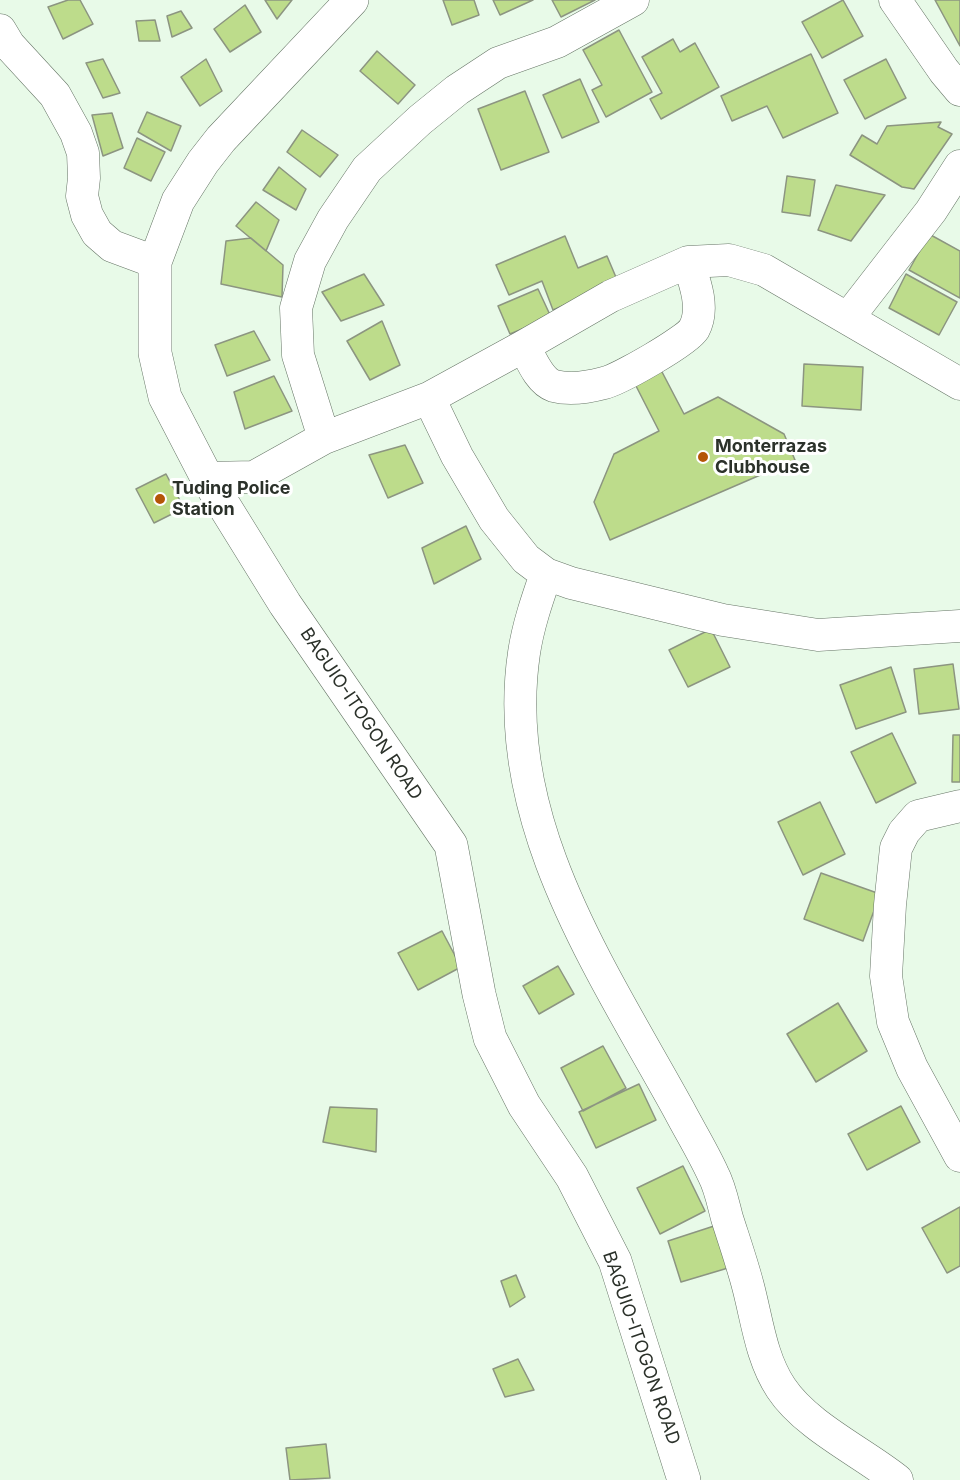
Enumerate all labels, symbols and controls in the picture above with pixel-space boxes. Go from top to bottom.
place label: Monterrazas Clubhouse [715,436,827,478]
marker: Monterrazas Clubhouse [696,450,710,464]
place label: Tuding Police Station [172,478,291,520]
marker: Tuding Police Station [153,492,167,506]
street label: BAGUIO-ITOGON ROAD [295,624,427,804]
street label: BAGUIO-ITOGON ROAD [598,1249,684,1447]

